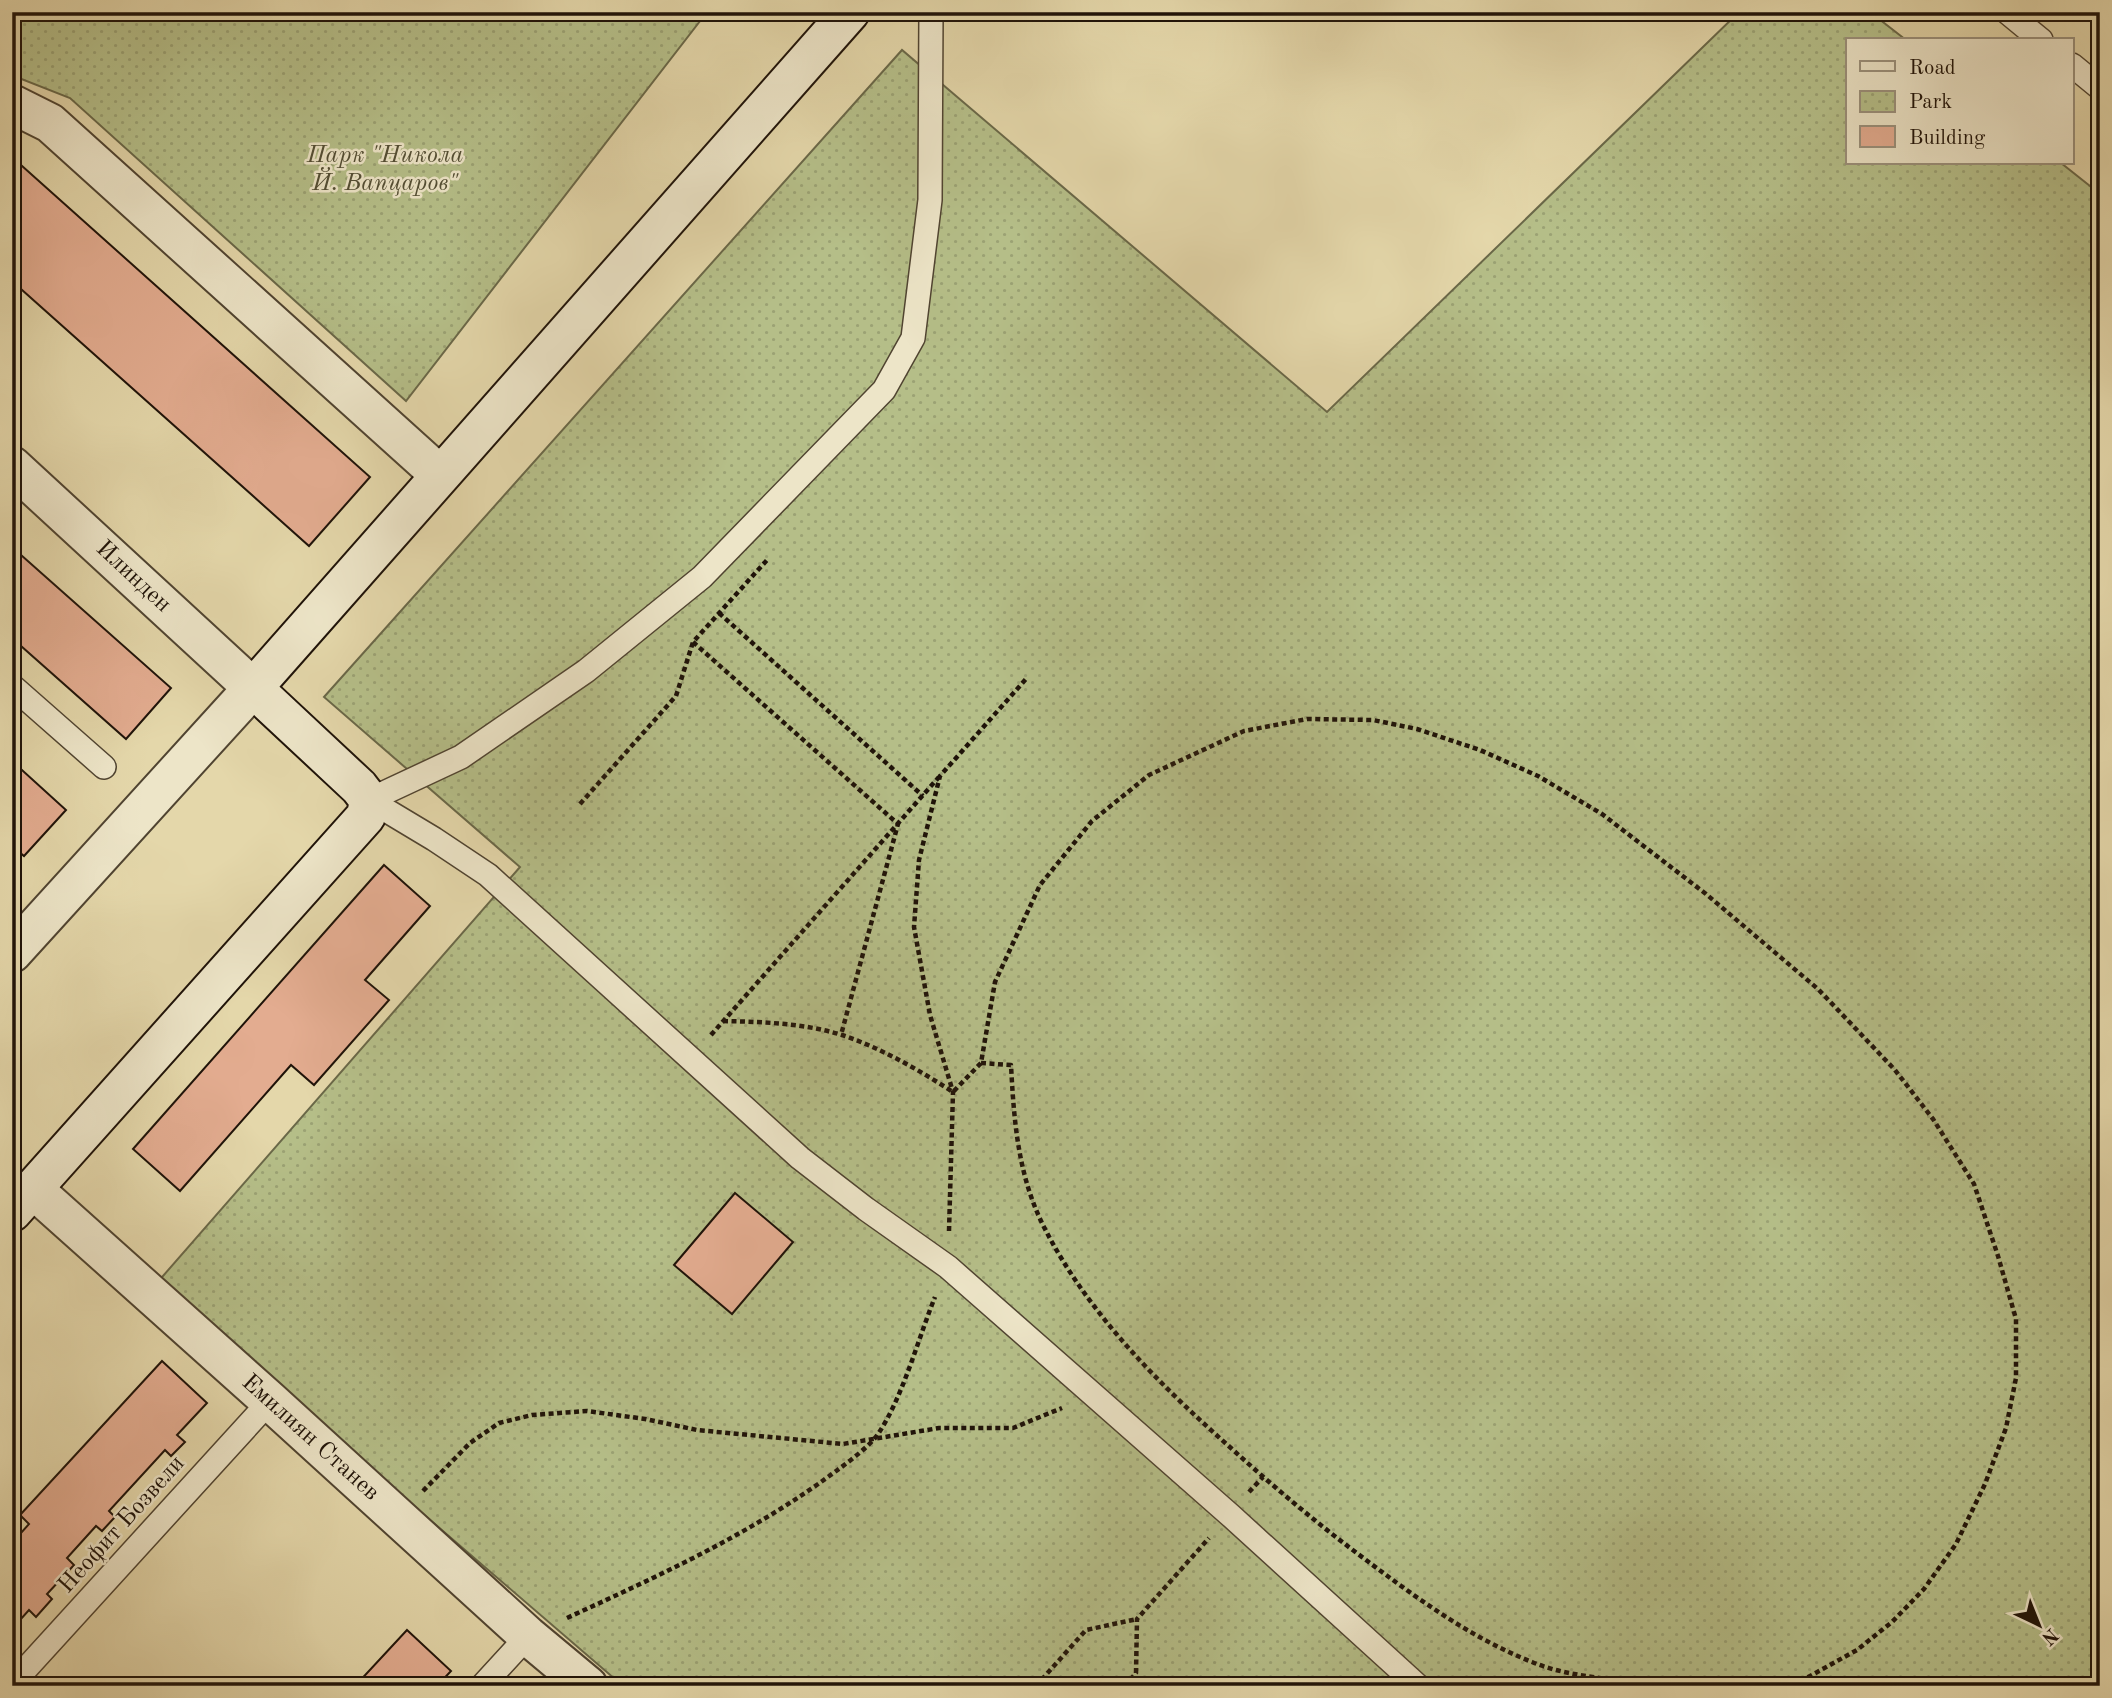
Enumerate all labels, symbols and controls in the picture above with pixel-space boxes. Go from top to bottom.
legend [1846,38,2074,164]
text: Road [1909,58,1956,79]
text: Park [1909,92,1952,113]
text: Building [1909,128,1986,149]
park label: Парк "Никола Й. Вапцаров" [306,144,463,196]
street label: Илинден [91,537,175,617]
street label: Емилиян Станев [237,1370,383,1506]
street label: Неофит Бозвели [54,1452,190,1598]
north arrow [2004,1590,2074,1660]
text: N [2037,1624,2061,1648]

